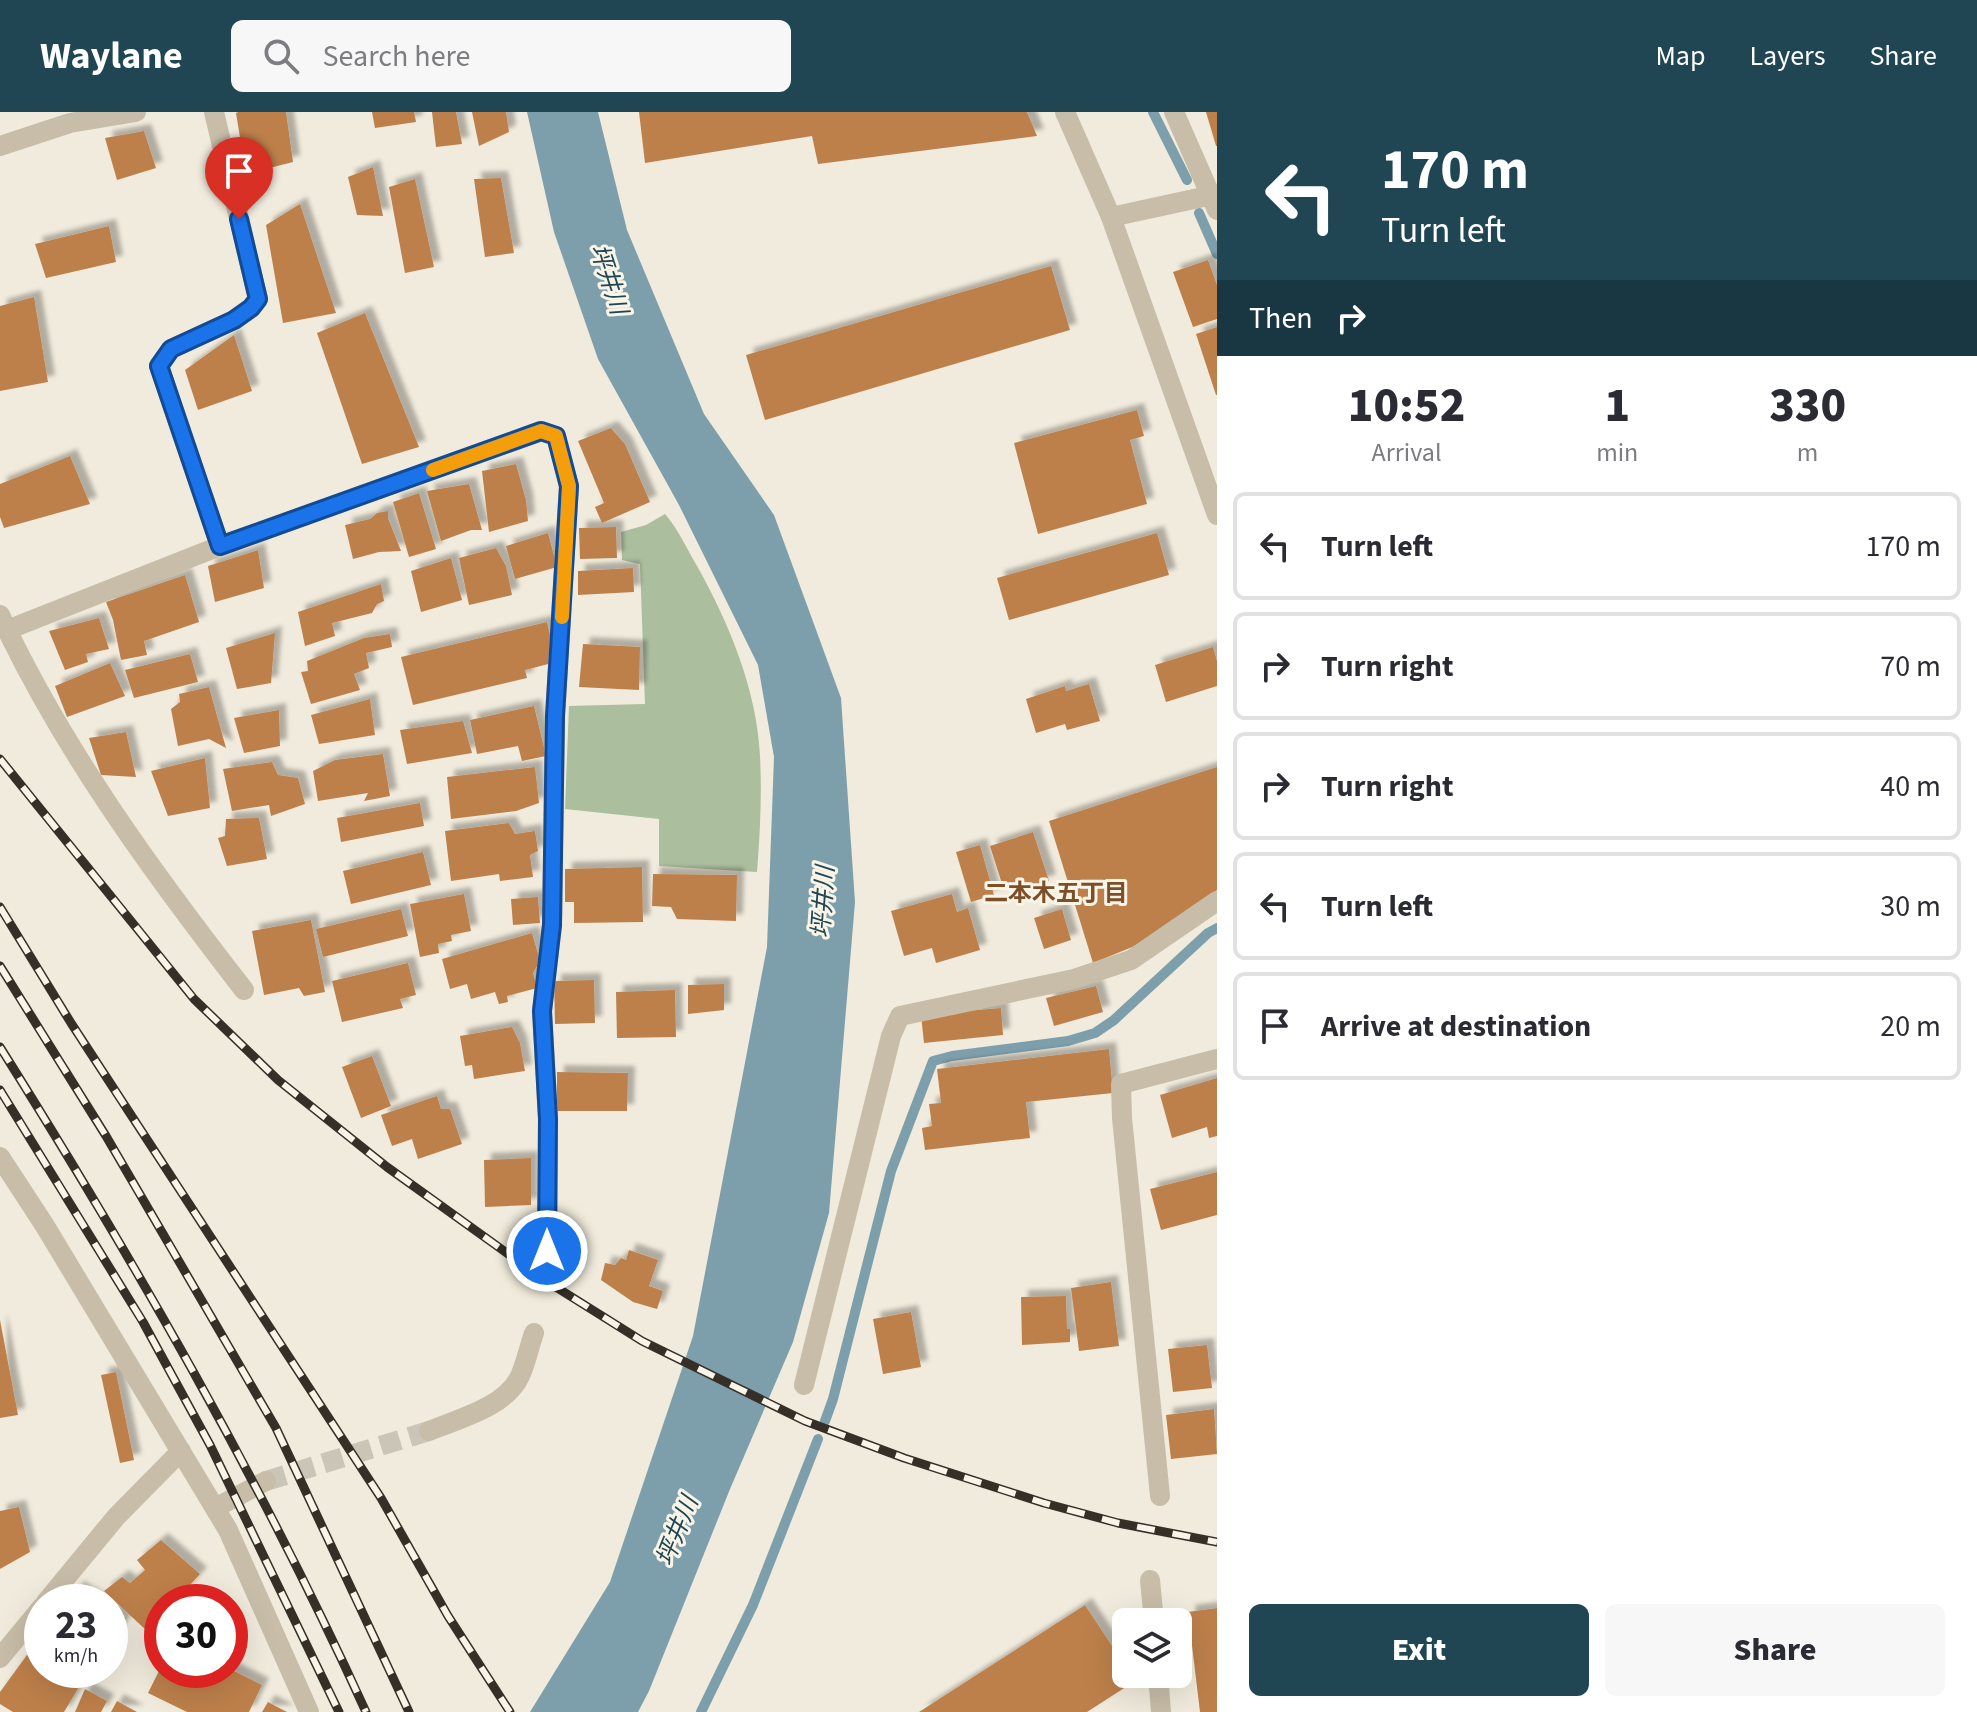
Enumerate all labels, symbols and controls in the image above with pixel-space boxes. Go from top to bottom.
search box [231,20,791,92]
text: Waylane [40,29,183,83]
icon: search [259,34,303,78]
text: Search here [323,35,471,78]
text: Map [1655,36,1705,76]
text: Layers [1749,36,1825,76]
text: Share [1869,36,1937,76]
text: 170 m [1381,131,1529,210]
pin [205,137,273,219]
icon: left [1249,144,1353,248]
icon: arrive [217,149,261,193]
text: Turn left [1381,205,1506,256]
water label: 坪井川 [581,240,637,322]
icon: right [1329,296,1373,340]
text: Then [1249,297,1313,340]
text: 10:52 [1348,372,1465,440]
text: 1 [1604,372,1630,440]
text: 330 [1769,372,1846,440]
text: Arrival [1372,434,1442,471]
text: min [1596,434,1638,471]
text: m [1797,434,1818,471]
icon: left [1253,524,1297,568]
text: Turn left [1321,525,1433,568]
text: 170 m [1865,525,1941,568]
icon: right [1253,644,1297,688]
text: Turn right [1321,645,1453,688]
text: 70 m [1880,645,1941,688]
icon: right [1253,764,1297,808]
text: Turn right [1321,765,1453,808]
text: 40 m [1880,765,1941,808]
water label: 坪井川 [804,862,844,939]
district label: 二本木五丁目 [984,876,1128,911]
icon: left [1253,884,1297,928]
text: Turn left [1321,885,1433,928]
text: 30 m [1880,885,1941,928]
icon: arrive [1253,1004,1297,1048]
text: Arrive at destination [1321,1005,1591,1048]
text: 20 m [1880,1005,1941,1048]
position arrow [505,1209,589,1293]
water label: 坪井川 [648,1488,708,1571]
speed limit sign: 30 [144,1584,248,1688]
text: 23 [55,1597,97,1654]
button: Exit [1249,1604,1589,1696]
button: Share [1605,1604,1945,1696]
map controls [1112,1608,1192,1688]
button: layers [1112,1608,1192,1688]
text: km/h [54,1642,98,1670]

